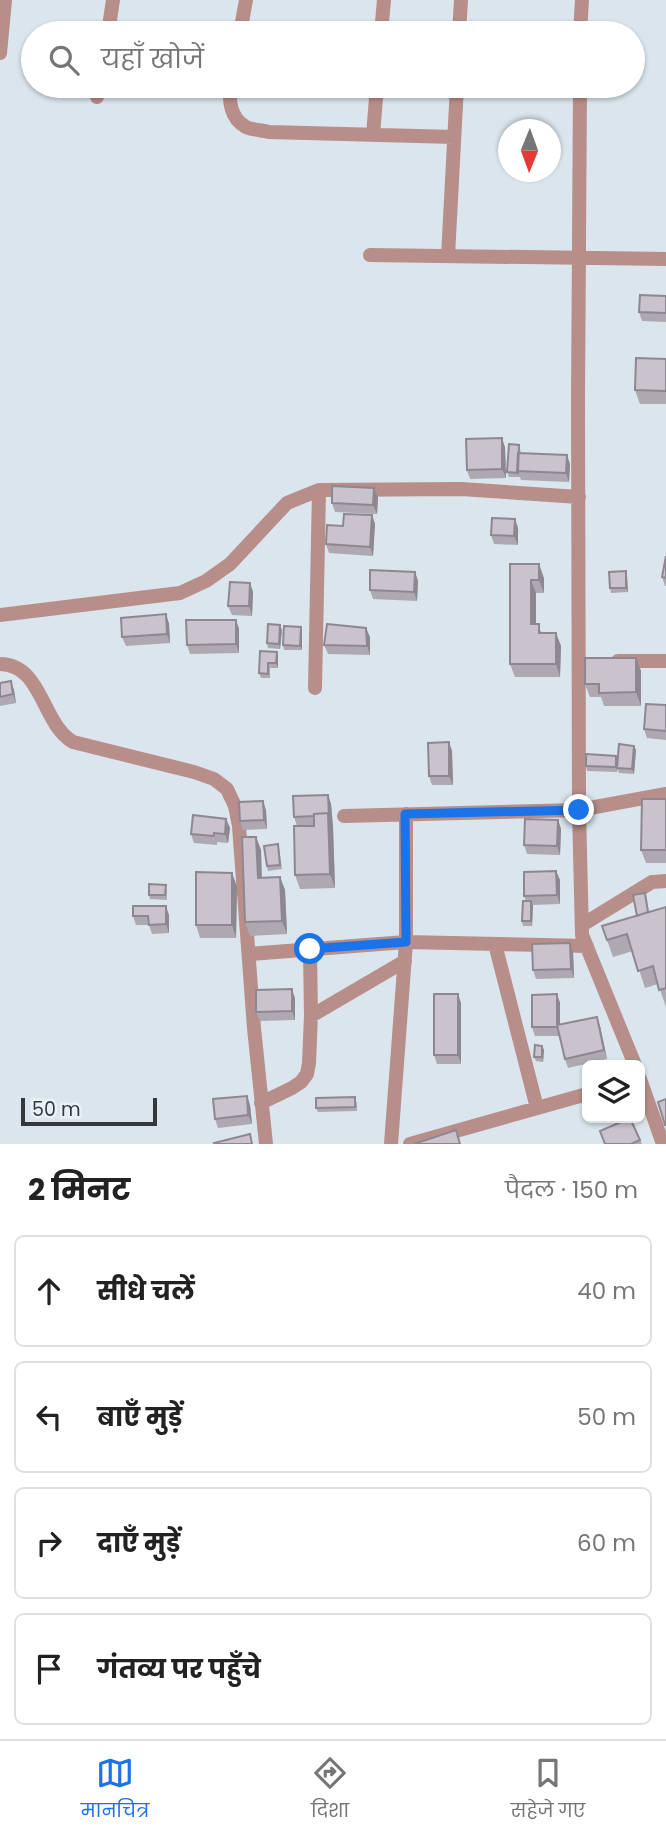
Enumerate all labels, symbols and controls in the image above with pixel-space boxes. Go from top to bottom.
search box [21,21,645,98]
icon: search [45,41,83,79]
text: यहाँ खोजें [101,41,204,77]
north arrow [498,119,561,182]
route end [563,794,594,825]
route start [294,933,325,964]
map controls [582,1060,645,1123]
button: layers [582,1060,645,1123]
scale bar [21,1095,158,1127]
text: 50 m [32,1096,81,1123]
text: 2 मिनट [28,1168,130,1211]
text: पैदल · 150 m [505,1174,638,1206]
icon: ahead [30,1272,68,1310]
text: सीधे चलें [97,1273,195,1309]
text: 40 m [577,1275,636,1307]
icon: left [30,1398,68,1436]
text: बाएँ मुड़ें [97,1399,182,1435]
text: 50 m [577,1401,636,1433]
icon: right [30,1524,68,1562]
text: दाएँ मुड़ें [97,1525,180,1561]
text: 60 m [577,1527,636,1559]
icon: arrive [30,1650,68,1688]
text: गंतव्य पर पहुँचे [97,1651,261,1687]
tab: मानचित्र [81,1754,149,1825]
tab: दिशा [311,1754,349,1825]
tab: सहेजे गए [511,1754,585,1825]

